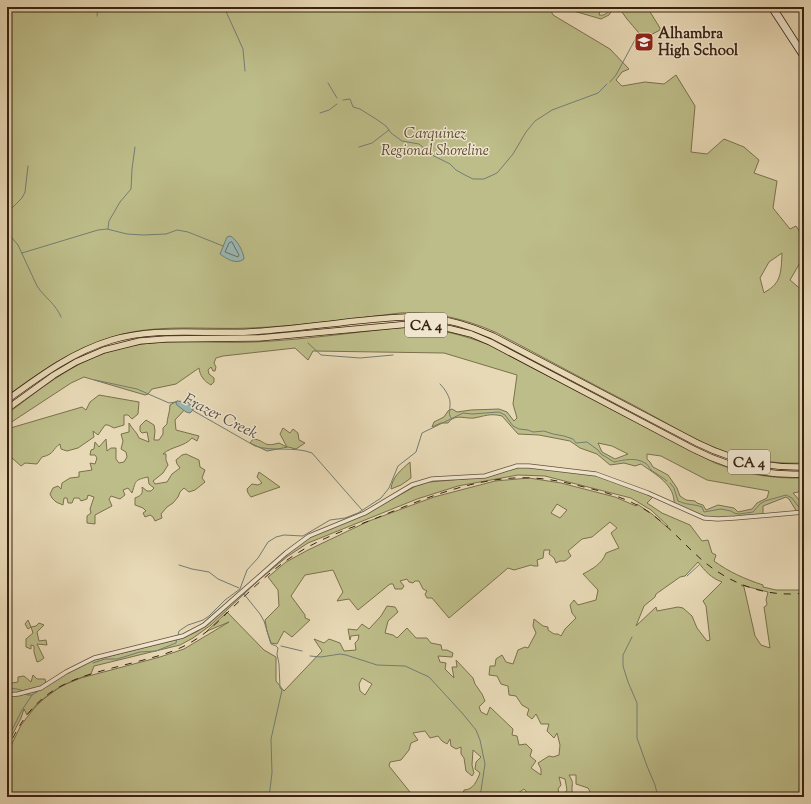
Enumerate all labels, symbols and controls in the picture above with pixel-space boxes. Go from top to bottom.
place label: Alhambra High School [658,24,739,62]
school or university icon: Alhambra High School [633,31,655,53]
park label: Carquinez Regional Shoreline [381,124,489,162]
road number: CA 4 [405,313,447,337]
water label: Frazer Creek [179,389,261,446]
road number: CA 4 [728,450,770,474]

